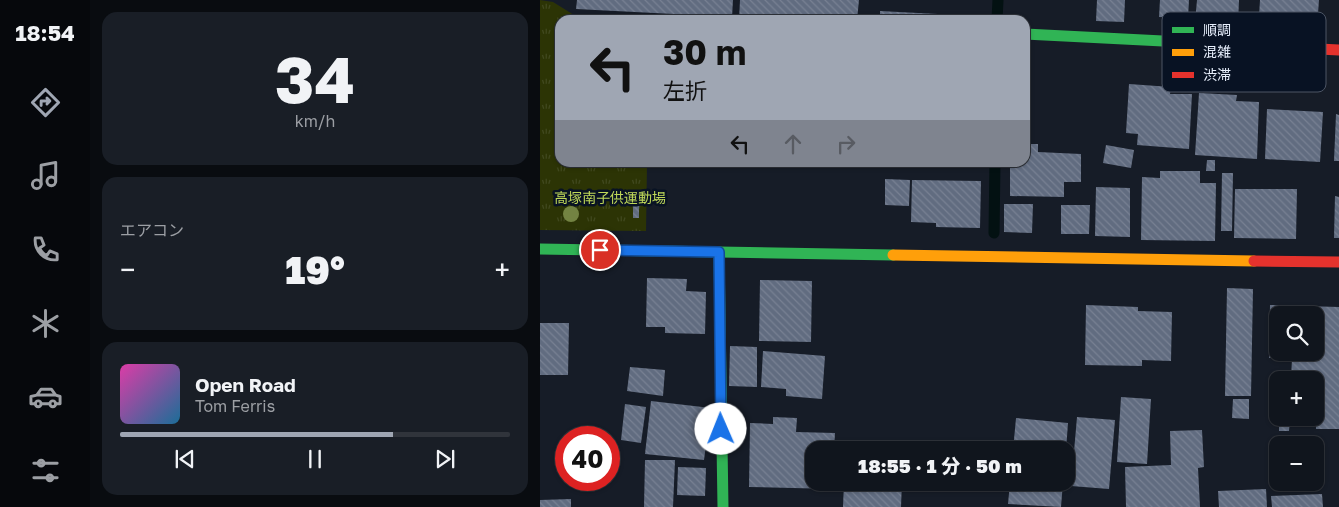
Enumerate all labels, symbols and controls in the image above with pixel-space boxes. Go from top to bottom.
legend [1162,12,1326,92]
text: 18:54 [15,19,75,46]
text: 順調 [1203,21,1231,38]
text: 30 m [663,31,746,73]
icon: left [580,35,645,100]
text: 34 [275,39,355,117]
text: 混雑 [1203,43,1231,60]
text: 渋滞 [1203,66,1231,83]
text: 左折 [663,77,707,104]
icon: directions [28,85,63,120]
text: km/h [295,111,335,131]
icon: left [726,130,754,158]
icon: ahead [779,130,807,158]
icon: right [832,130,860,158]
icon: music [28,158,63,193]
park label: 高塚南子供運動場 [554,189,666,206]
text: エアコン [120,220,184,240]
pin [579,229,621,271]
icon: phone [28,232,63,267]
icon: arrive [586,236,614,264]
text: 19° [285,247,345,292]
text: − [120,253,135,286]
text: + [495,253,510,286]
icon: climate [28,306,63,341]
map controls [1269,306,1324,491]
button: search [1269,306,1324,361]
button: + [1269,371,1324,426]
text: Open Road [195,373,296,396]
icon: car [28,379,63,414]
text: Tom Ferris [195,396,275,416]
position arrow [694,402,746,454]
speed limit sign: 40 [555,426,620,491]
button: − [1269,436,1324,491]
icon: previous [171,445,199,473]
icon: pause [301,445,329,473]
icon: next [431,445,459,473]
icon: filters [28,453,63,488]
text: 18:55 · 1 分 · 50 m [858,454,1022,477]

